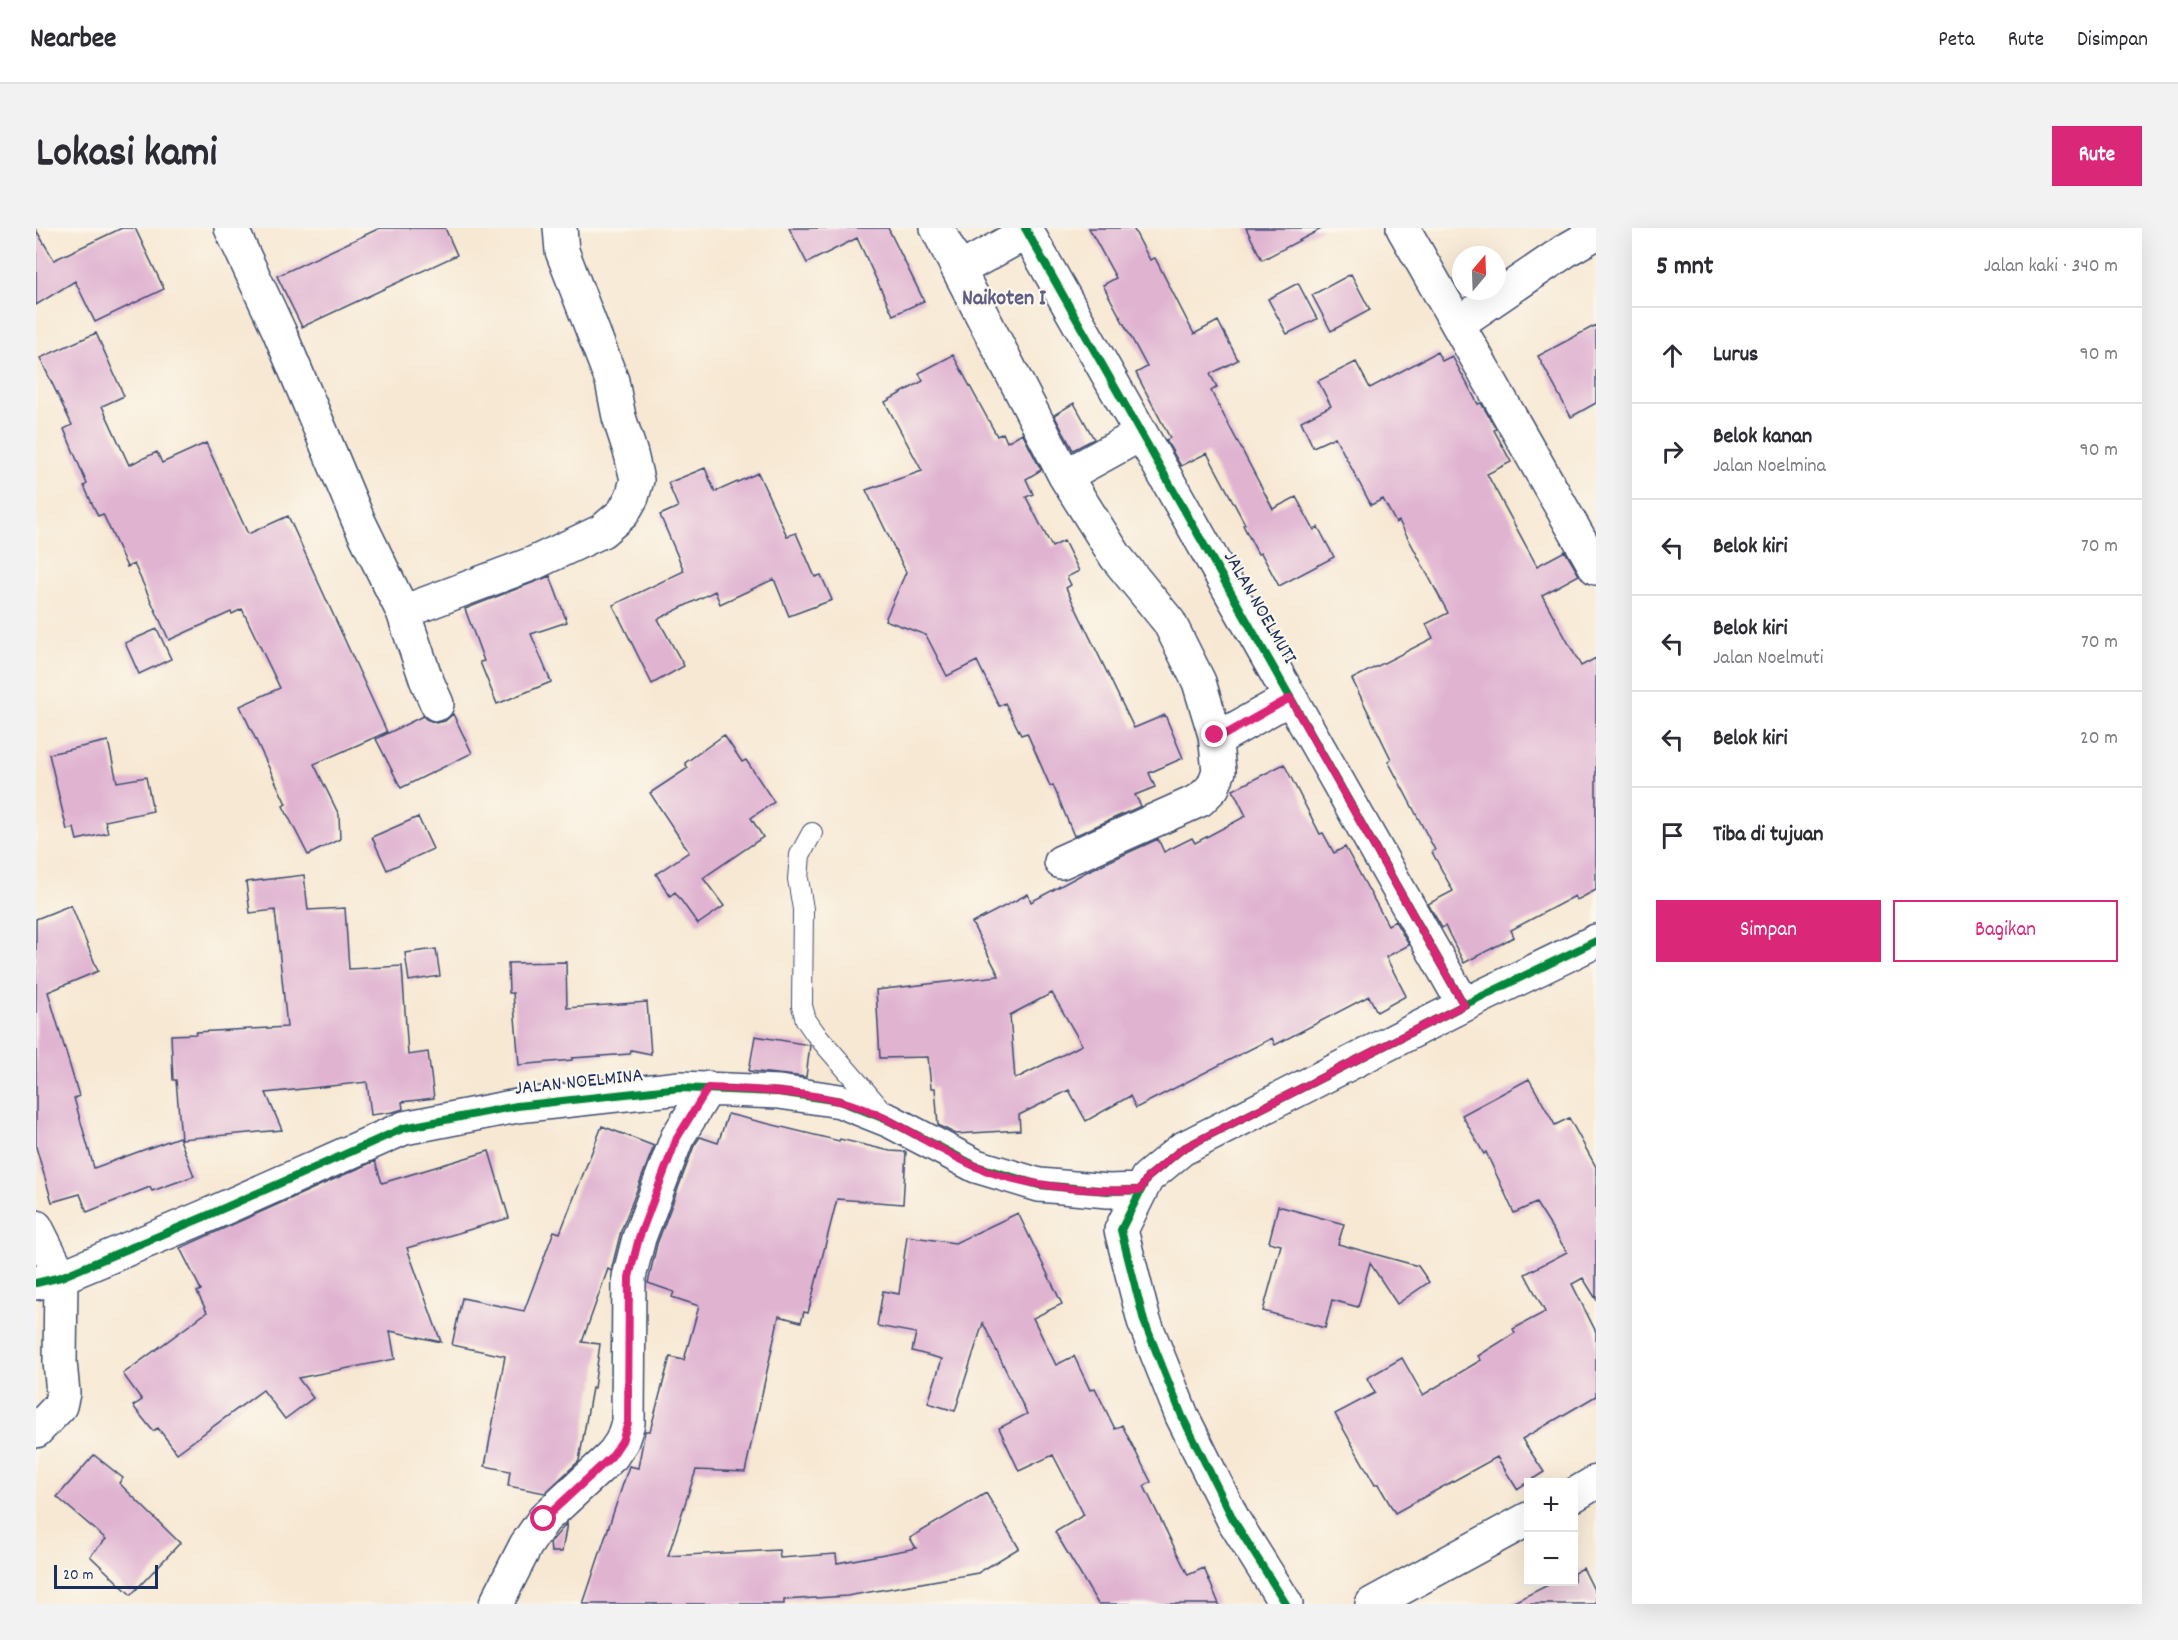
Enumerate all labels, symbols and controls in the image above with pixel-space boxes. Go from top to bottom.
text: Nearbee [30,21,116,61]
text: Peta [1938,26,1975,56]
text: Rute [2008,26,2044,56]
text: Disimpan [2077,26,2148,56]
text: Lokasi kami [36,126,217,186]
button: Rute [2052,126,2142,186]
north arrow [1452,246,1506,300]
text: 5 mnt [1656,249,1713,286]
text: Jalan kaki · 340 m [1984,253,2118,281]
district label: Naikoten I [962,284,1046,315]
icon: ahead [1656,339,1689,372]
text: Lurus [1713,340,1758,371]
text: 90 m [2080,341,2118,369]
text: Belok kanan [1713,422,1812,453]
icon: right [1656,435,1689,468]
text: 90 m [2080,437,2118,465]
text: Jalan Noelmina [1713,453,1826,481]
icon: left [1656,531,1689,564]
text: Belok kiri [1713,532,1787,563]
text: 70 m [2081,533,2118,561]
street label: JALAN NOELMUTI [1215,546,1303,670]
text: Belok kiri [1713,614,1787,645]
icon: left [1656,627,1689,660]
text: 70 m [2081,629,2118,657]
text: Jalan Noelmuti [1713,645,1823,673]
route end [1201,721,1227,747]
icon: left [1656,723,1689,756]
text: Belok kiri [1713,724,1787,755]
text: 20 m [2080,725,2118,753]
icon: arrive [1656,819,1689,852]
text: Tiba di tujuan [1713,820,1823,851]
button: Simpan [1656,900,1881,962]
button: Bagikan [1893,900,2118,962]
street label: JALAN NOELMINA [513,1062,645,1104]
map controls [1524,1478,1578,1586]
button: + [1524,1478,1578,1532]
route start [530,1505,556,1531]
button: − [1524,1532,1578,1586]
scale bar [54,1562,158,1590]
text: 20 m [63,1564,93,1587]

